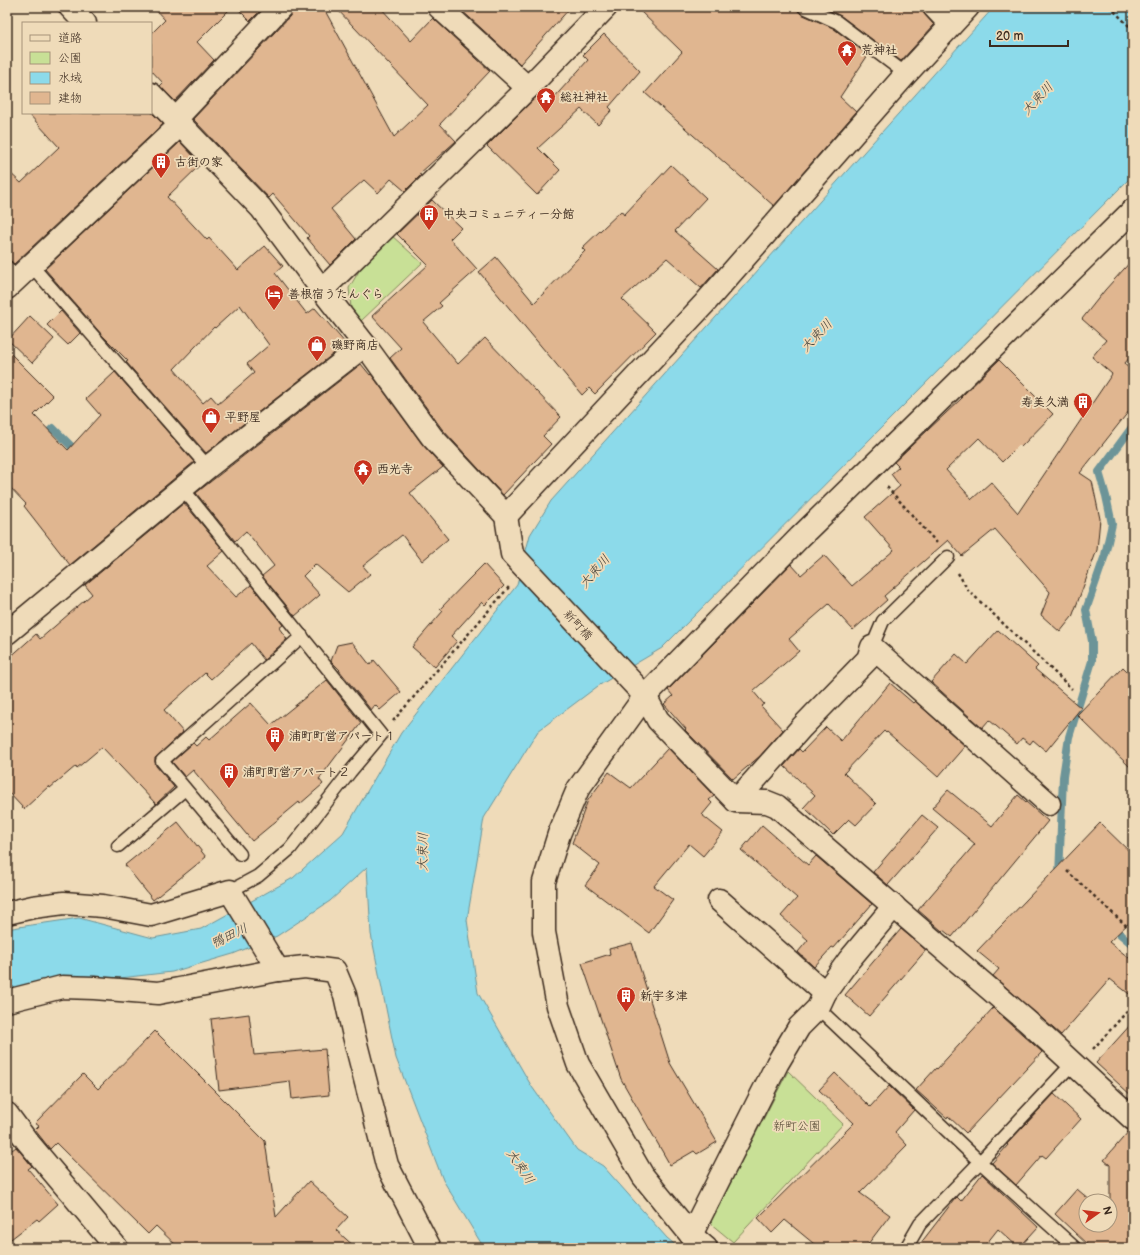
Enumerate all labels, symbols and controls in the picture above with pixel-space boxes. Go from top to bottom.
legend [22,22,152,114]
scale bar [990,22,1068,48]
text: 20 m [996,29,1023,44]
text: 道路 [58,31,82,46]
temple icon: 荒神社 [836,39,858,67]
place label: 荒神社 [861,43,897,58]
text: 公園 [58,51,82,66]
text: 水域 [58,71,82,86]
water label: 大束川 [1019,79,1057,118]
temple icon: 総社神社 [535,86,557,114]
place label: 総社神社 [560,90,608,105]
text: 建物 [58,91,82,106]
building icon: 古街の家 [150,151,172,179]
place label: 古街の家 [175,155,223,170]
building icon: 中央コミュニティー分館 [418,203,440,231]
place label: 中央コミュニティー分館 [443,207,574,222]
hotel icon: 善根宿うたんぐら [263,283,285,311]
place label: 善根宿うたんぐら [288,287,384,302]
water label: 大束川 [797,316,836,355]
shop icon: 磯野商店 [306,334,328,362]
place label: 磯野商店 [331,338,379,353]
building icon: 寿美久満 [1072,391,1094,419]
place label: 寿美久満 [1021,395,1069,410]
shop icon: 平野屋 [200,406,222,434]
place label: 平野屋 [225,410,261,425]
temple icon: 西光寺 [352,458,374,486]
place label: 西光寺 [377,462,413,477]
water label: 大束川 [576,552,614,592]
street label: 新町橋 [560,607,595,644]
building icon: 浦町町営アパート１ [264,725,286,753]
place label: 浦町町営アパート１ [289,729,396,744]
building icon: 浦町町営アパート２ [218,761,240,789]
place label: 浦町町営アパート２ [243,765,350,780]
water label: 大束川 [415,832,431,872]
water label: 鴨田川 [208,920,250,952]
building icon: 新宇多津 [615,985,637,1013]
place label: 新宇多津 [640,989,688,1004]
park label: 新町公園 [773,1119,821,1134]
water label: 大束川 [503,1146,538,1187]
north arrow [1078,1193,1118,1233]
text: N [1100,1205,1115,1216]

